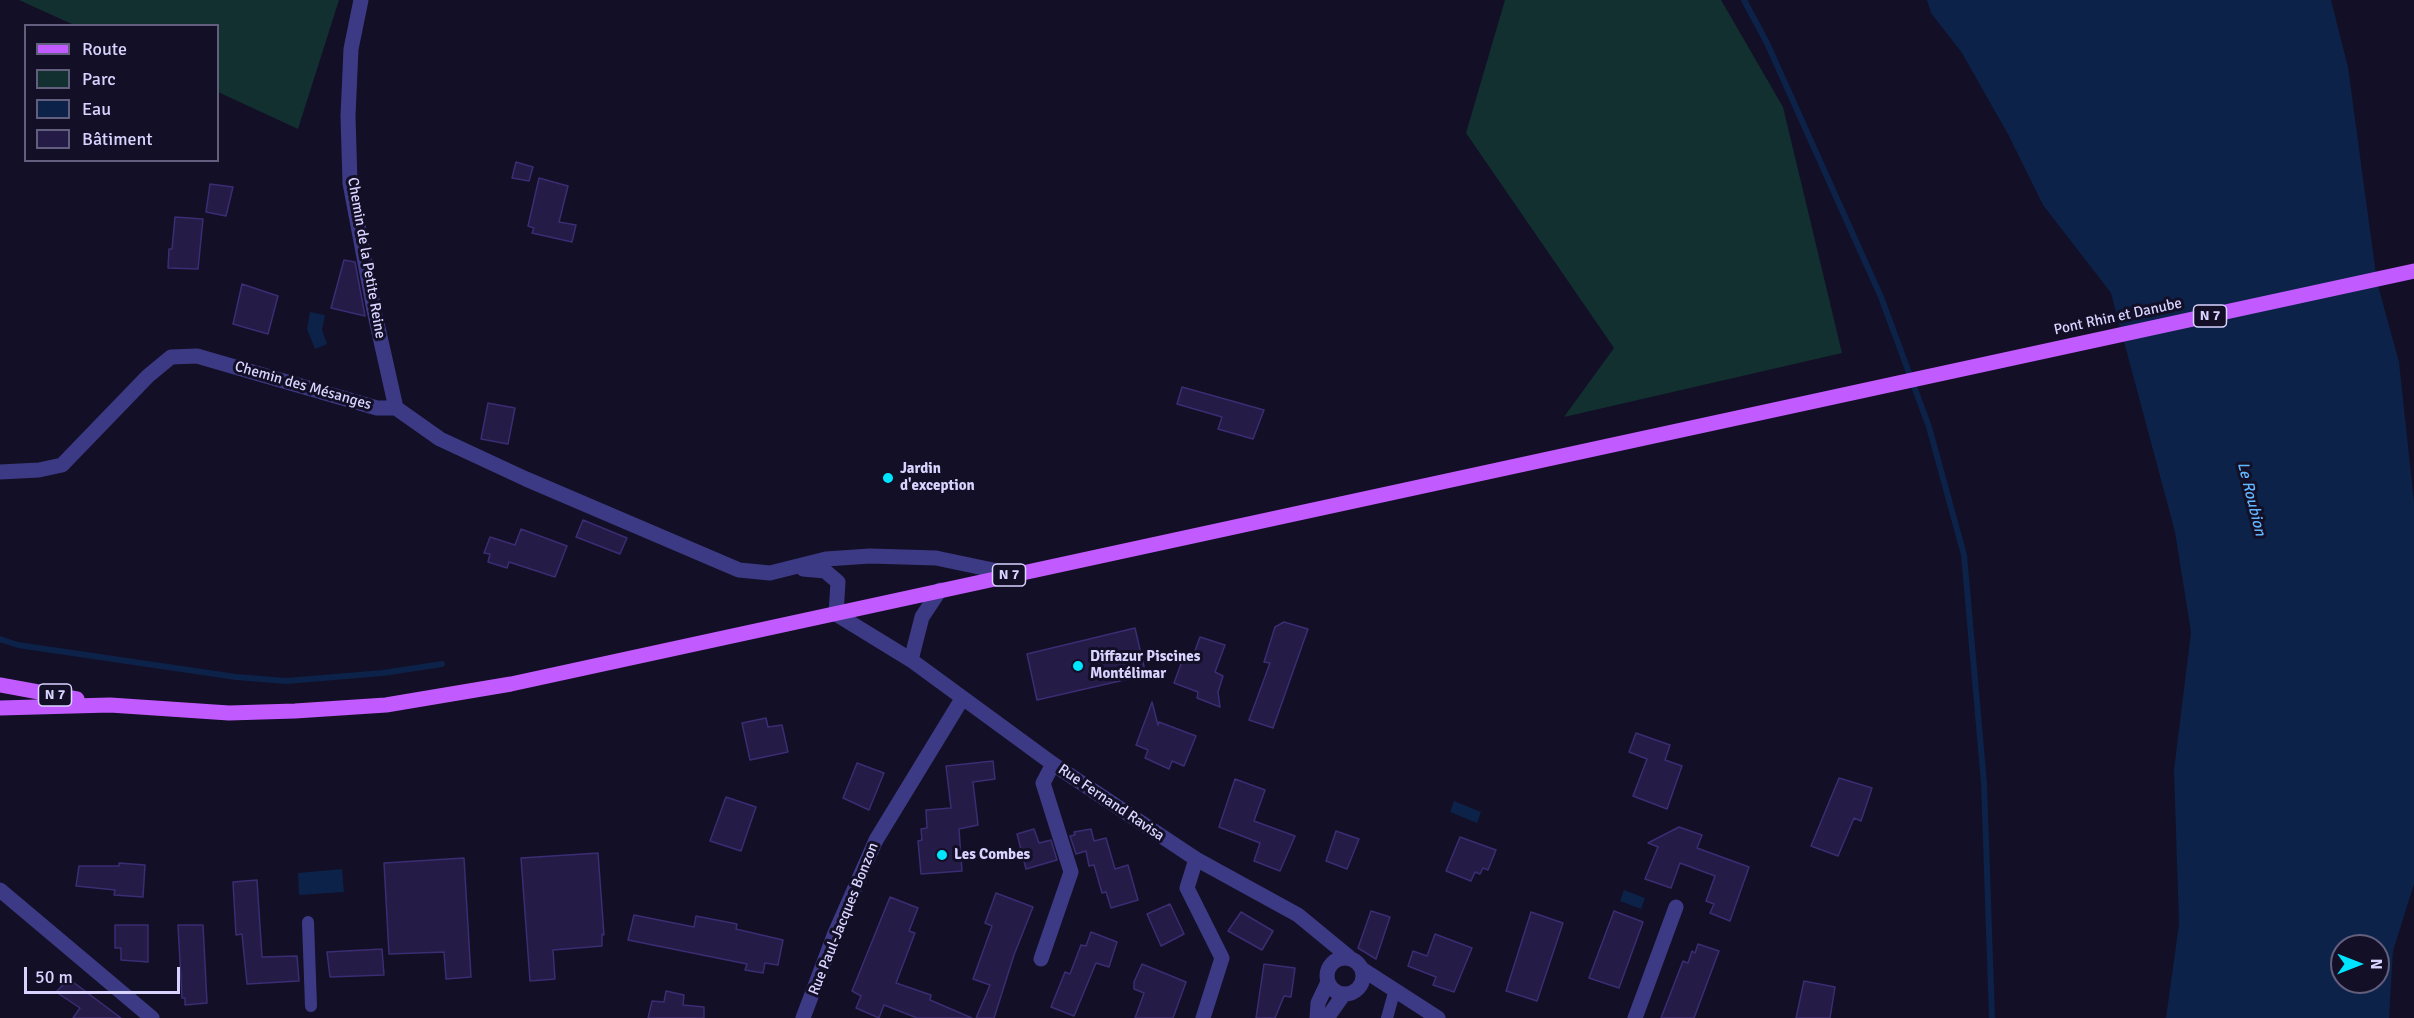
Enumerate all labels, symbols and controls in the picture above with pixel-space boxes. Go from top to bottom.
legend [24,24,219,162]
text: Route [82,38,127,60]
text: Parc [82,68,116,90]
text: Eau [82,98,111,120]
text: Bâtiment [82,128,153,150]
street label: Chemin de la Petite Reine [343,176,389,340]
street label: Pont Rhin et Danube [2052,295,2184,339]
road number: N 7 [2194,305,2226,327]
street label: Chemin des Mésanges [233,358,373,414]
place label: Jardin d'exception [900,460,975,495]
water label: Le Roubion [2233,460,2269,538]
marker: Jardin d'exception [881,471,895,485]
road number: N 7 [992,564,1026,586]
place label: Diffazur Piscines Montélimar [1090,648,1200,683]
marker: Diffazur Piscines Montélimar [1071,659,1085,673]
road number: N 7 [38,684,72,706]
street label: Rue Fernand Ravisa [1054,761,1168,845]
street label: Rue Paul-Jacques Bonzon [805,840,883,998]
place label: Les Combes [954,846,1030,864]
marker: Les Combes [935,848,949,862]
north arrow [2330,934,2390,994]
scale bar [27,955,183,993]
text: N [2366,958,2386,970]
text: 50 m [35,966,73,988]

